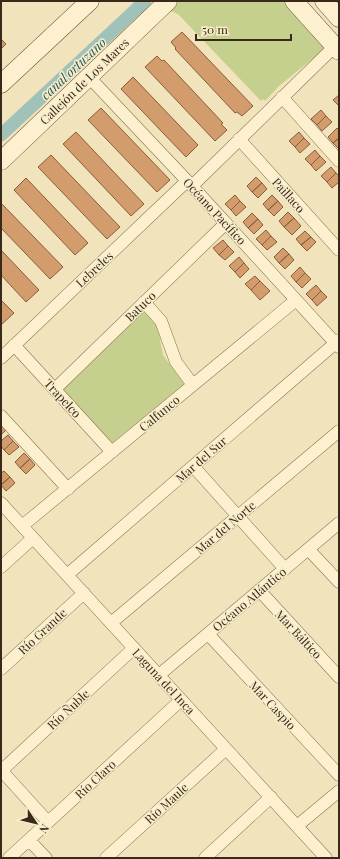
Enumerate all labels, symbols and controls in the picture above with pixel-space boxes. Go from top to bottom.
scale bar [196,16,291,42]
text: 50 m [202,21,228,37]
water label: canal ortuzano [37,33,109,103]
street label: Callejón de Los Mares [36,34,132,128]
street label: Océano Pacífico [180,174,250,248]
street label: Paillaco [269,174,309,216]
street label: Lebreles [72,248,116,290]
street label: Batuco [121,287,159,325]
street label: Trapelco [41,375,85,421]
street label: Calfunco [135,391,183,435]
street label: Mar del Sur [172,432,230,486]
street label: Mar del Norte [191,497,259,557]
street label: Océano Atlántico [209,563,290,635]
street label: Río Grande [14,604,70,658]
street label: Mar Báltico [272,606,326,662]
street label: Laguna del Inca [129,645,199,717]
street label: Mar Caspio [246,677,300,733]
street label: Río Ñuble [43,685,93,733]
street label: Río Claro [71,756,119,802]
street label: Río Maule [141,779,191,827]
north arrow [16,803,56,843]
text: N [36,821,53,837]

